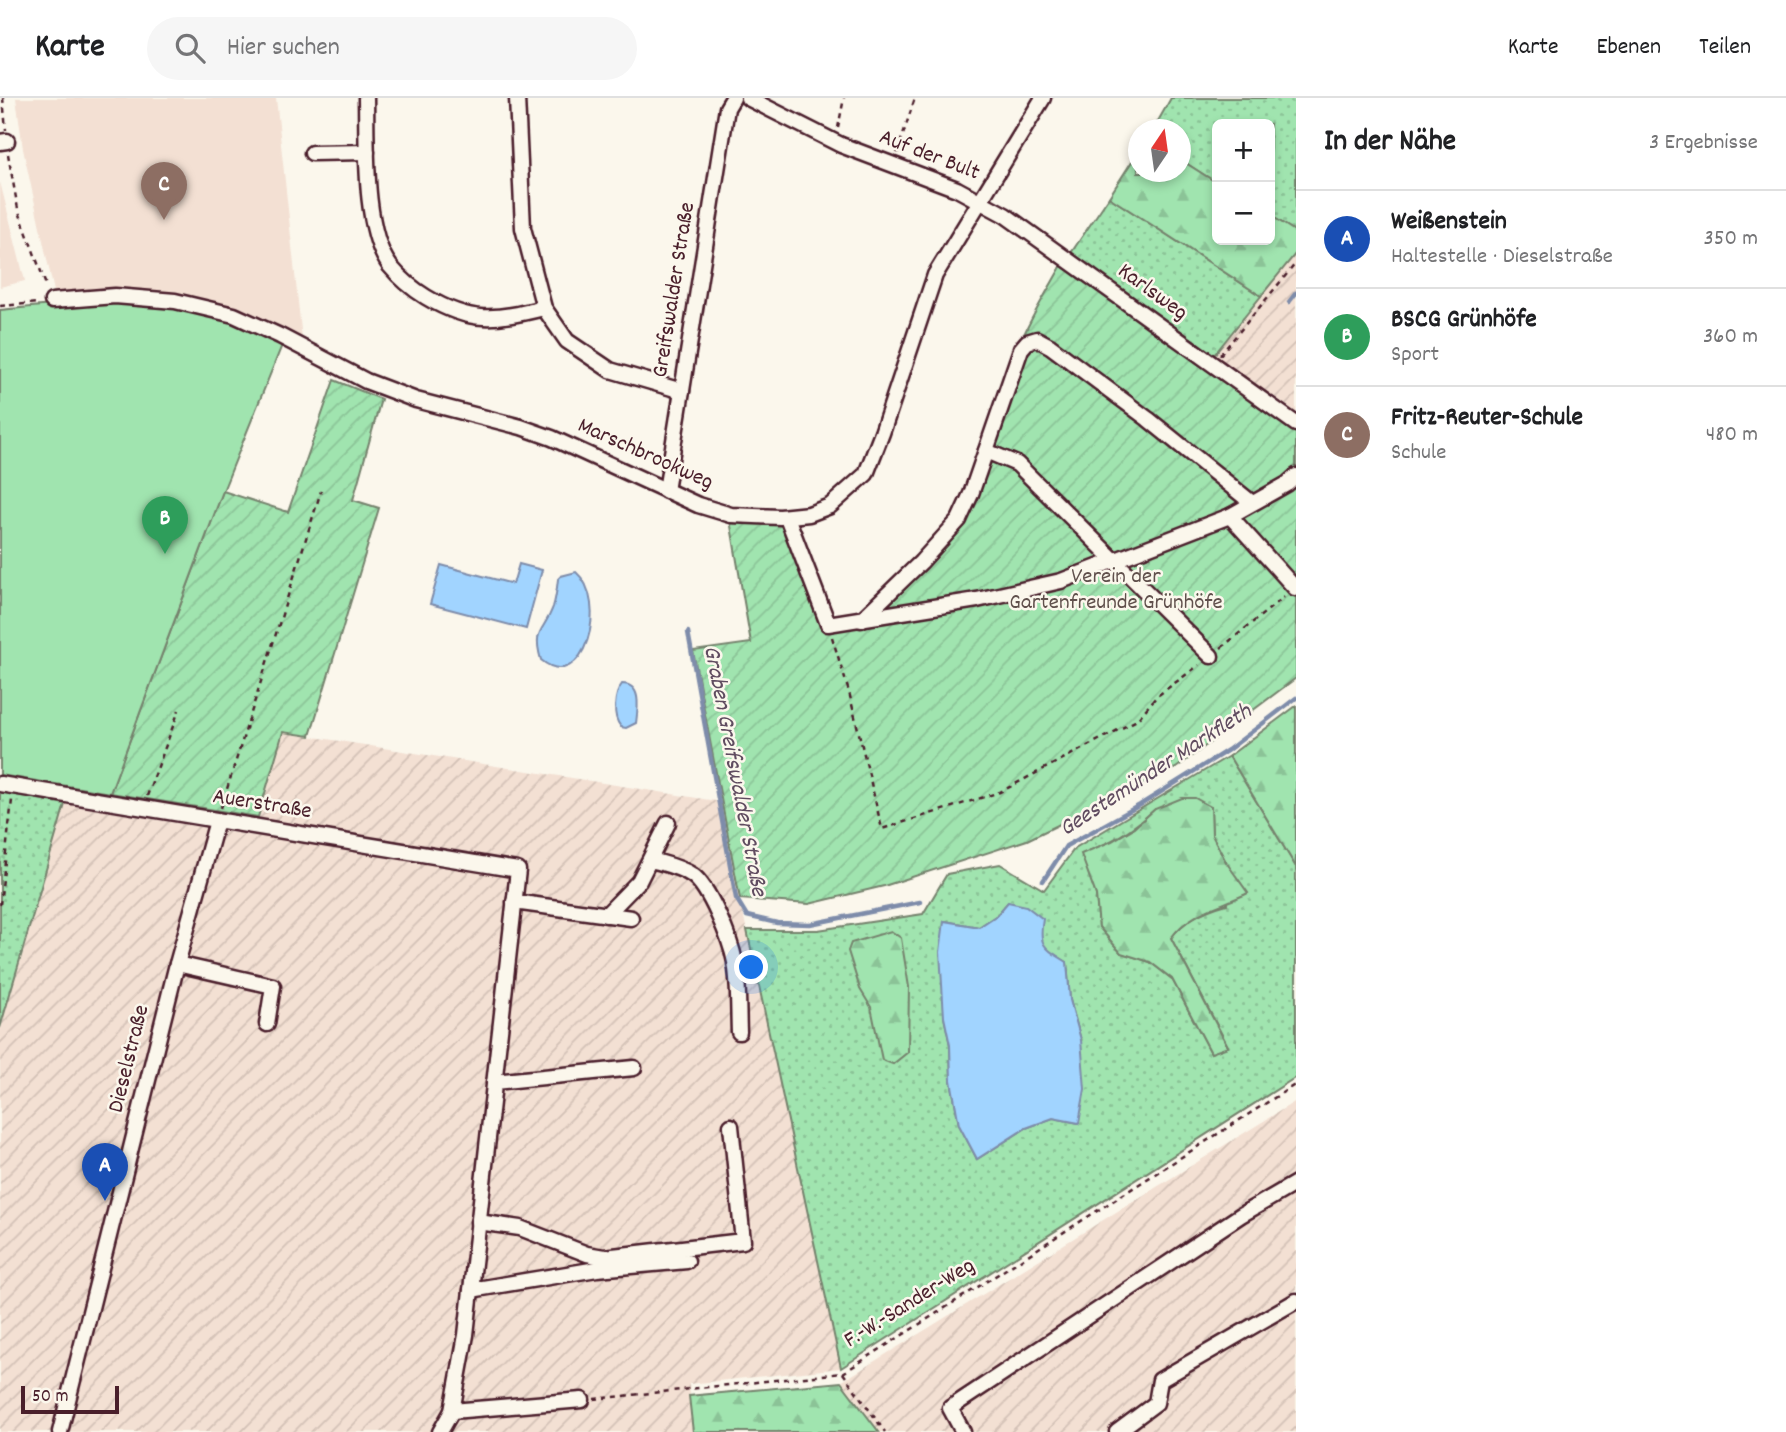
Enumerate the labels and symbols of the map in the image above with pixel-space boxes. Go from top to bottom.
north arrow [1128,119,1191,182]
street label: Auf der Bult [874,122,984,190]
pin: C [141,162,187,220]
street label: Greifswalder Straße [645,200,705,380]
street label: Karlsweg [1110,256,1194,330]
street label: Marschbrookweg [572,410,718,500]
pin: B [142,496,188,554]
park label: Verein der Gartenfreunde Grünhöfe [1009,561,1223,620]
water label: Graben Greifswalder Straße [693,643,775,901]
water label: Geestemünder Markfleth [1053,695,1260,846]
street label: Auerstraße [210,781,314,829]
your location [734,950,768,984]
street label: Dieselstraße [101,1002,159,1116]
pin: A [82,1143,128,1201]
street label: F.-W.-Sander-Weg [838,1251,982,1357]
scale bar [21,1383,119,1415]

